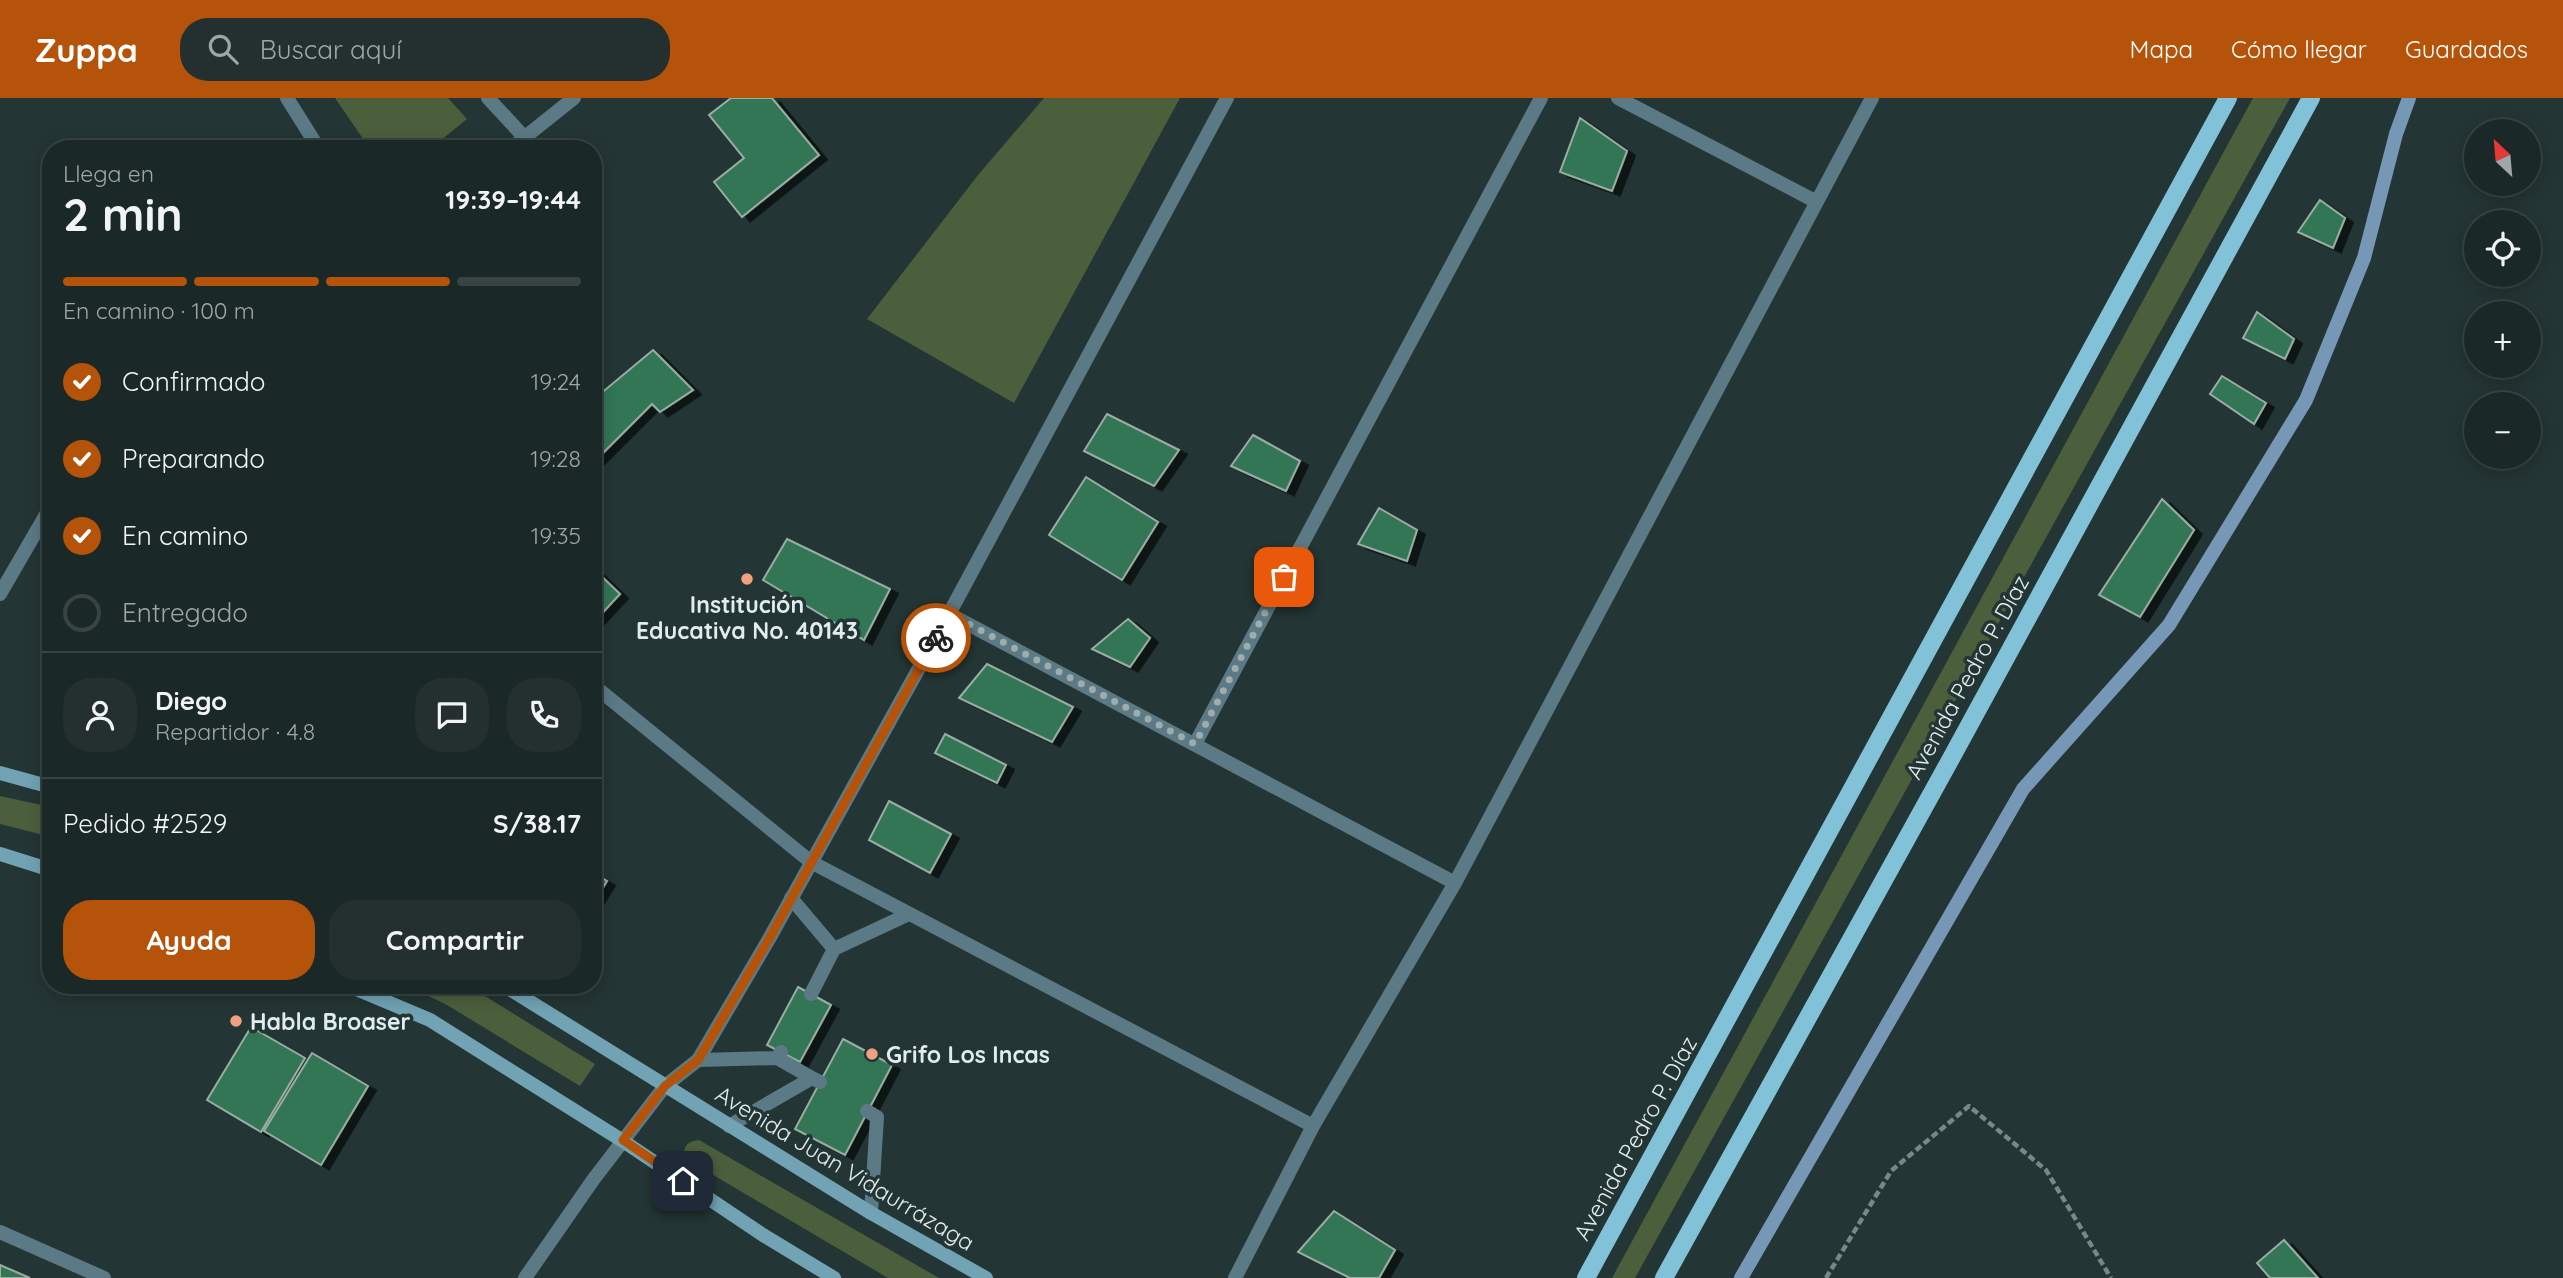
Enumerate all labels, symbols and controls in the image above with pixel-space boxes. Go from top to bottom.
search box [180,18,670,81]
text: Zuppa [35,29,138,70]
icon: search [204,30,242,68]
text: Buscar aquí [260,33,402,66]
text: Mapa [2130,34,2193,64]
text: Cómo llegar [2231,34,2367,64]
text: Guardados [2405,34,2528,64]
north arrow [2464,119,2541,196]
map controls [2464,119,2541,469]
text: Llega en [63,159,154,188]
text: 19:39–19:44 [445,183,581,216]
text: 2 min [63,185,183,243]
button: locate [2464,210,2541,287]
text: En camino · 100 m [63,296,255,325]
button: + [2464,301,2541,378]
icon: check [63,363,101,401]
text: Confirmado [122,365,266,398]
text: 19:24 [531,367,581,396]
button: − [2464,392,2541,469]
icon: check [63,440,101,478]
text: Preparando [122,442,265,475]
text: 19:28 [530,444,581,473]
icon: check [63,517,101,555]
text: En camino [122,519,248,552]
text: 19:35 [531,521,581,550]
pin [1254,547,1314,607]
icon: bag [1265,558,1303,596]
street label: Avenida Pedro P. Díaz [1899,570,2035,784]
marker: Institución Educativa No. 40143 [739,571,755,587]
place label: Institución Educativa No. 40143 [636,590,858,645]
text: Entregado [122,596,248,629]
courier [901,603,971,673]
icon: bike [917,619,955,657]
button: person [63,678,137,752]
button: chat [415,678,489,752]
button: phone [507,678,581,752]
text: Diego [155,684,227,717]
text: Repartidor · 4.8 [155,717,315,746]
text: Pedido #2529 [63,807,227,840]
text: S/38.17 [493,807,581,840]
button: Ayuda [63,900,315,980]
button: Compartir [329,900,581,980]
place label: Habla Broaser [250,1007,411,1036]
marker: Habla Broaser [228,1013,244,1029]
street label: Avenida Pedro P. Díaz [1567,1031,1703,1245]
place label: Grifo Los Incas [886,1040,1050,1069]
marker: Grifo Los Incas [864,1046,880,1062]
street label: Avenida Juan Vidaurrázaga [710,1079,980,1257]
pin [653,1151,713,1211]
icon: home [664,1162,702,1200]

